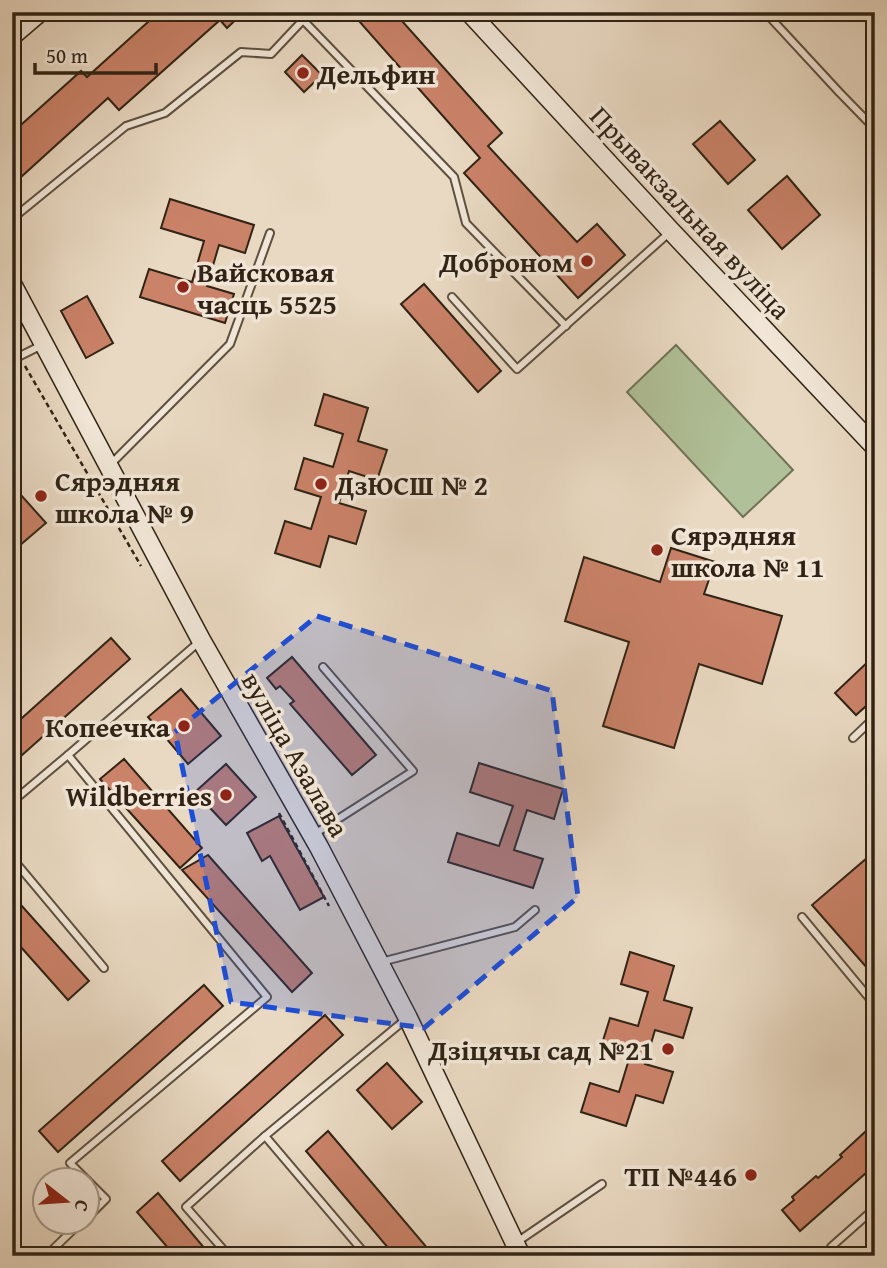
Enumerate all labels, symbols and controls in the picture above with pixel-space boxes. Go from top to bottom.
scale bar [35,32,156,76]
text: 50 m [46,40,88,71]
place label: Дельфин [316,53,435,94]
marker: Дельфин [295,65,311,81]
street label: Прывакзальная вуліца [581,96,802,328]
place label: Доброном [438,241,573,282]
place label: Вайсковая часць 5525 [197,251,337,324]
marker: Доброном [579,253,595,269]
marker: Вайсковая часць 5525 [175,279,191,295]
place label: Сярэдняя школа № 9 [55,460,194,533]
place label: ДзЮСШ № 2 [334,464,488,505]
marker: ДзЮСШ № 2 [313,476,329,492]
marker: Сярэдняя школа № 9 [33,488,49,504]
place label: Сярэдняя школа № 11 [671,514,824,587]
marker: Сярэдняя школа № 11 [649,542,665,558]
street label: вуліца Азалава [232,664,360,845]
place label: Копеечка [45,706,171,747]
marker: Копеечка [176,718,192,734]
place label: Wildberries [66,775,212,816]
marker: Wildberries [218,787,234,803]
place label: Дзіцячы сад №21 [427,1029,654,1070]
marker: Дзіцячы сад №21 [660,1041,676,1057]
place label: ТП №446 [624,1155,737,1196]
north arrow [32,1166,102,1236]
marker: ТП №446 [743,1167,759,1183]
text: С [67,1197,97,1215]

